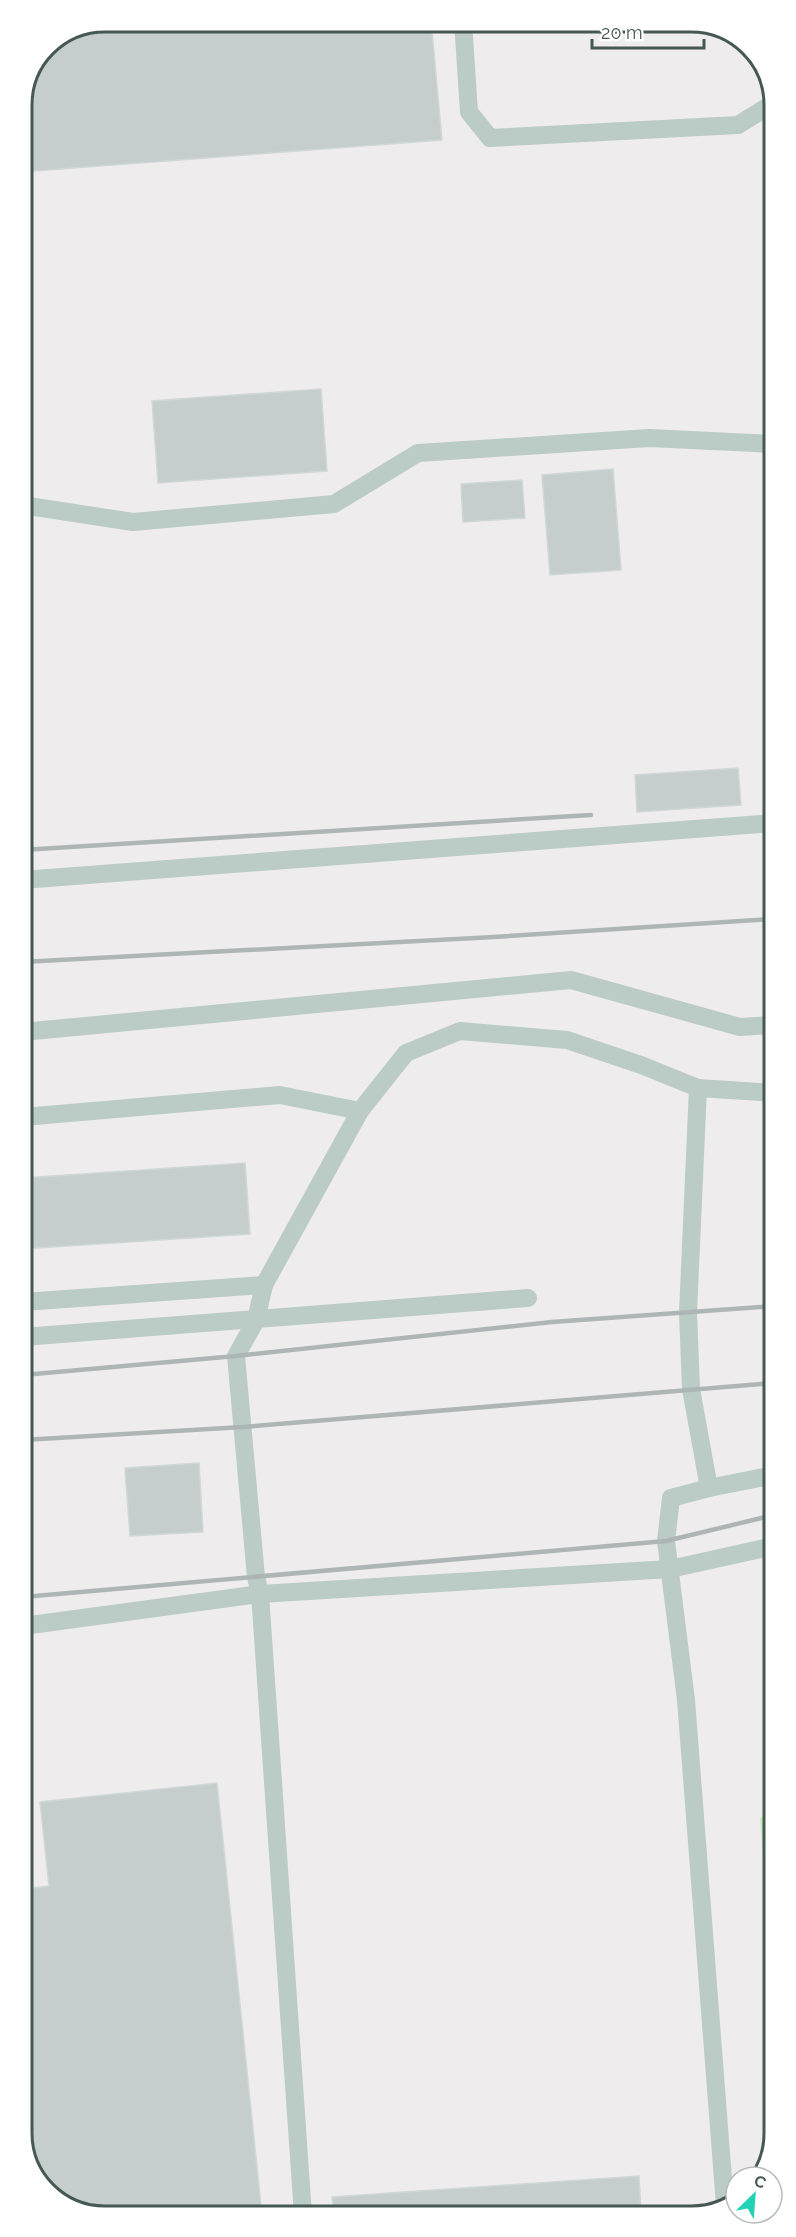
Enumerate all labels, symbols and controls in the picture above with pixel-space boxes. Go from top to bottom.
scale bar [592,12,704,50]
text: 20 m [601,22,643,43]
north arrow [724,2165,784,2225]
text: С [751,2171,769,2193]

